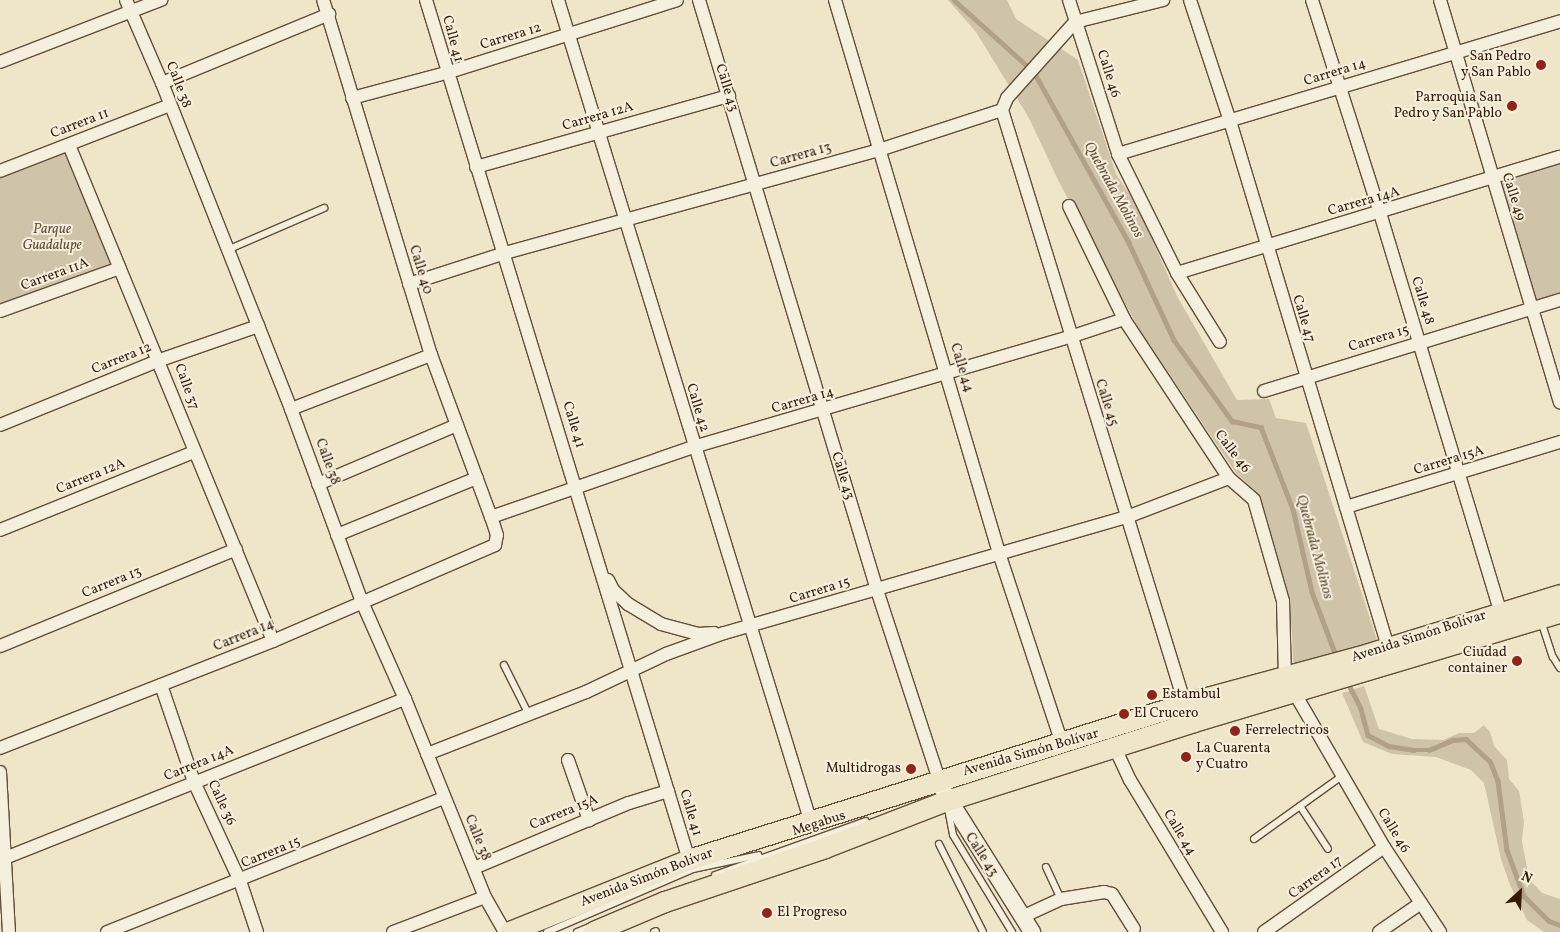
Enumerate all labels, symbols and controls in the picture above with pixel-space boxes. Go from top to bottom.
street label: Calle 41 [438,14,466,64]
street label: Carrera 12 [478,20,544,54]
street label: Calle 46 [1092,48,1124,100]
place label: San Pedro y San Pablo [1461,49,1531,82]
street label: Carrera 14 [1302,56,1368,90]
street label: Calle 38 [162,59,194,111]
marker: San Pedro y San Pablo [1535,59,1547,71]
street label: Calle 43 [711,62,741,114]
place label: Parroquia San Pedro y San Pablo [1393,90,1502,122]
street label: Carrera 12A [561,99,635,135]
marker: Parroquia San Pedro y San Pablo [1506,100,1518,112]
street label: Carrera 11 [49,105,111,143]
street label: Carrera 13 [769,139,833,173]
water label: Quebrada Molinos [1079,139,1147,241]
street label: Calle 49 [1497,171,1529,223]
street label: Carrera 14A [1326,184,1402,220]
park label: Parque Guadalupe [22,222,82,254]
street label: Calle 40 [405,243,435,297]
street label: Carrera 11A [19,255,91,295]
street label: Calle 48 [1407,275,1437,327]
street label: Calle 47 [1288,293,1318,345]
street label: Carrera 15 [1347,322,1411,356]
street label: Carrera 12 [90,339,154,379]
street label: Calle 44 [946,341,976,395]
street label: Calle 37 [170,362,202,412]
street label: Calle 45 [1091,377,1121,429]
street label: Calle 42 [682,382,712,434]
street label: Carrera 14 [770,384,836,418]
street label: Calle 41 [558,400,588,450]
street label: Calle 46 [1210,427,1254,477]
street label: Calle 38 [311,436,343,488]
street label: Carrera 15A [1412,442,1486,480]
street label: Calle 43 [827,450,857,502]
street label: Carrera 12A [54,456,128,498]
water label: Quebrada Molinos [1291,493,1337,601]
street label: Carrera 13 [80,563,144,603]
street label: Carrera 15 [788,574,852,608]
street label: Avenida Simón Bolívar [1349,607,1489,667]
street label: Carrera 14 [211,616,277,656]
place label: Ciudad container [1448,645,1507,678]
marker: Ciudad container [1511,655,1523,667]
place label: Estambul [1162,687,1220,703]
marker: Estambul [1146,689,1158,701]
place label: El Crucero [1134,706,1199,722]
marker: El Crucero [1118,708,1130,720]
place label: Ferrelectricos [1245,723,1329,739]
marker: Ferrelectricos [1229,725,1241,737]
street label: Avenida Simón Bolívar [961,726,1101,780]
place label: La Cuarenta y Cuatro [1196,741,1270,774]
street label: Carrera 14A [162,742,236,786]
marker: La Cuarenta y Cuatro [1180,751,1192,763]
place label: Multidrogas [826,761,901,777]
marker: Multidrogas [905,763,917,775]
street label: Calle 36 [203,778,239,828]
street label: Calle 41 [675,788,705,838]
street label: Carrera 15A [527,792,601,834]
street label: Calle 46 [1373,806,1413,856]
street label: Calle 44 [1159,807,1199,859]
street label: Megabus [790,808,848,840]
street label: Calle 38 [460,813,494,863]
street label: Calle 43 [961,830,1001,880]
street label: Carrera 15 [239,834,303,872]
street label: Avenida Simón Bolívar [578,845,716,911]
street label: Carrera 17 [1286,853,1346,903]
north arrow [1495,867,1545,917]
text: N [1518,867,1535,889]
place label: El Progreso [777,905,847,921]
marker: El Progreso [761,907,773,919]

